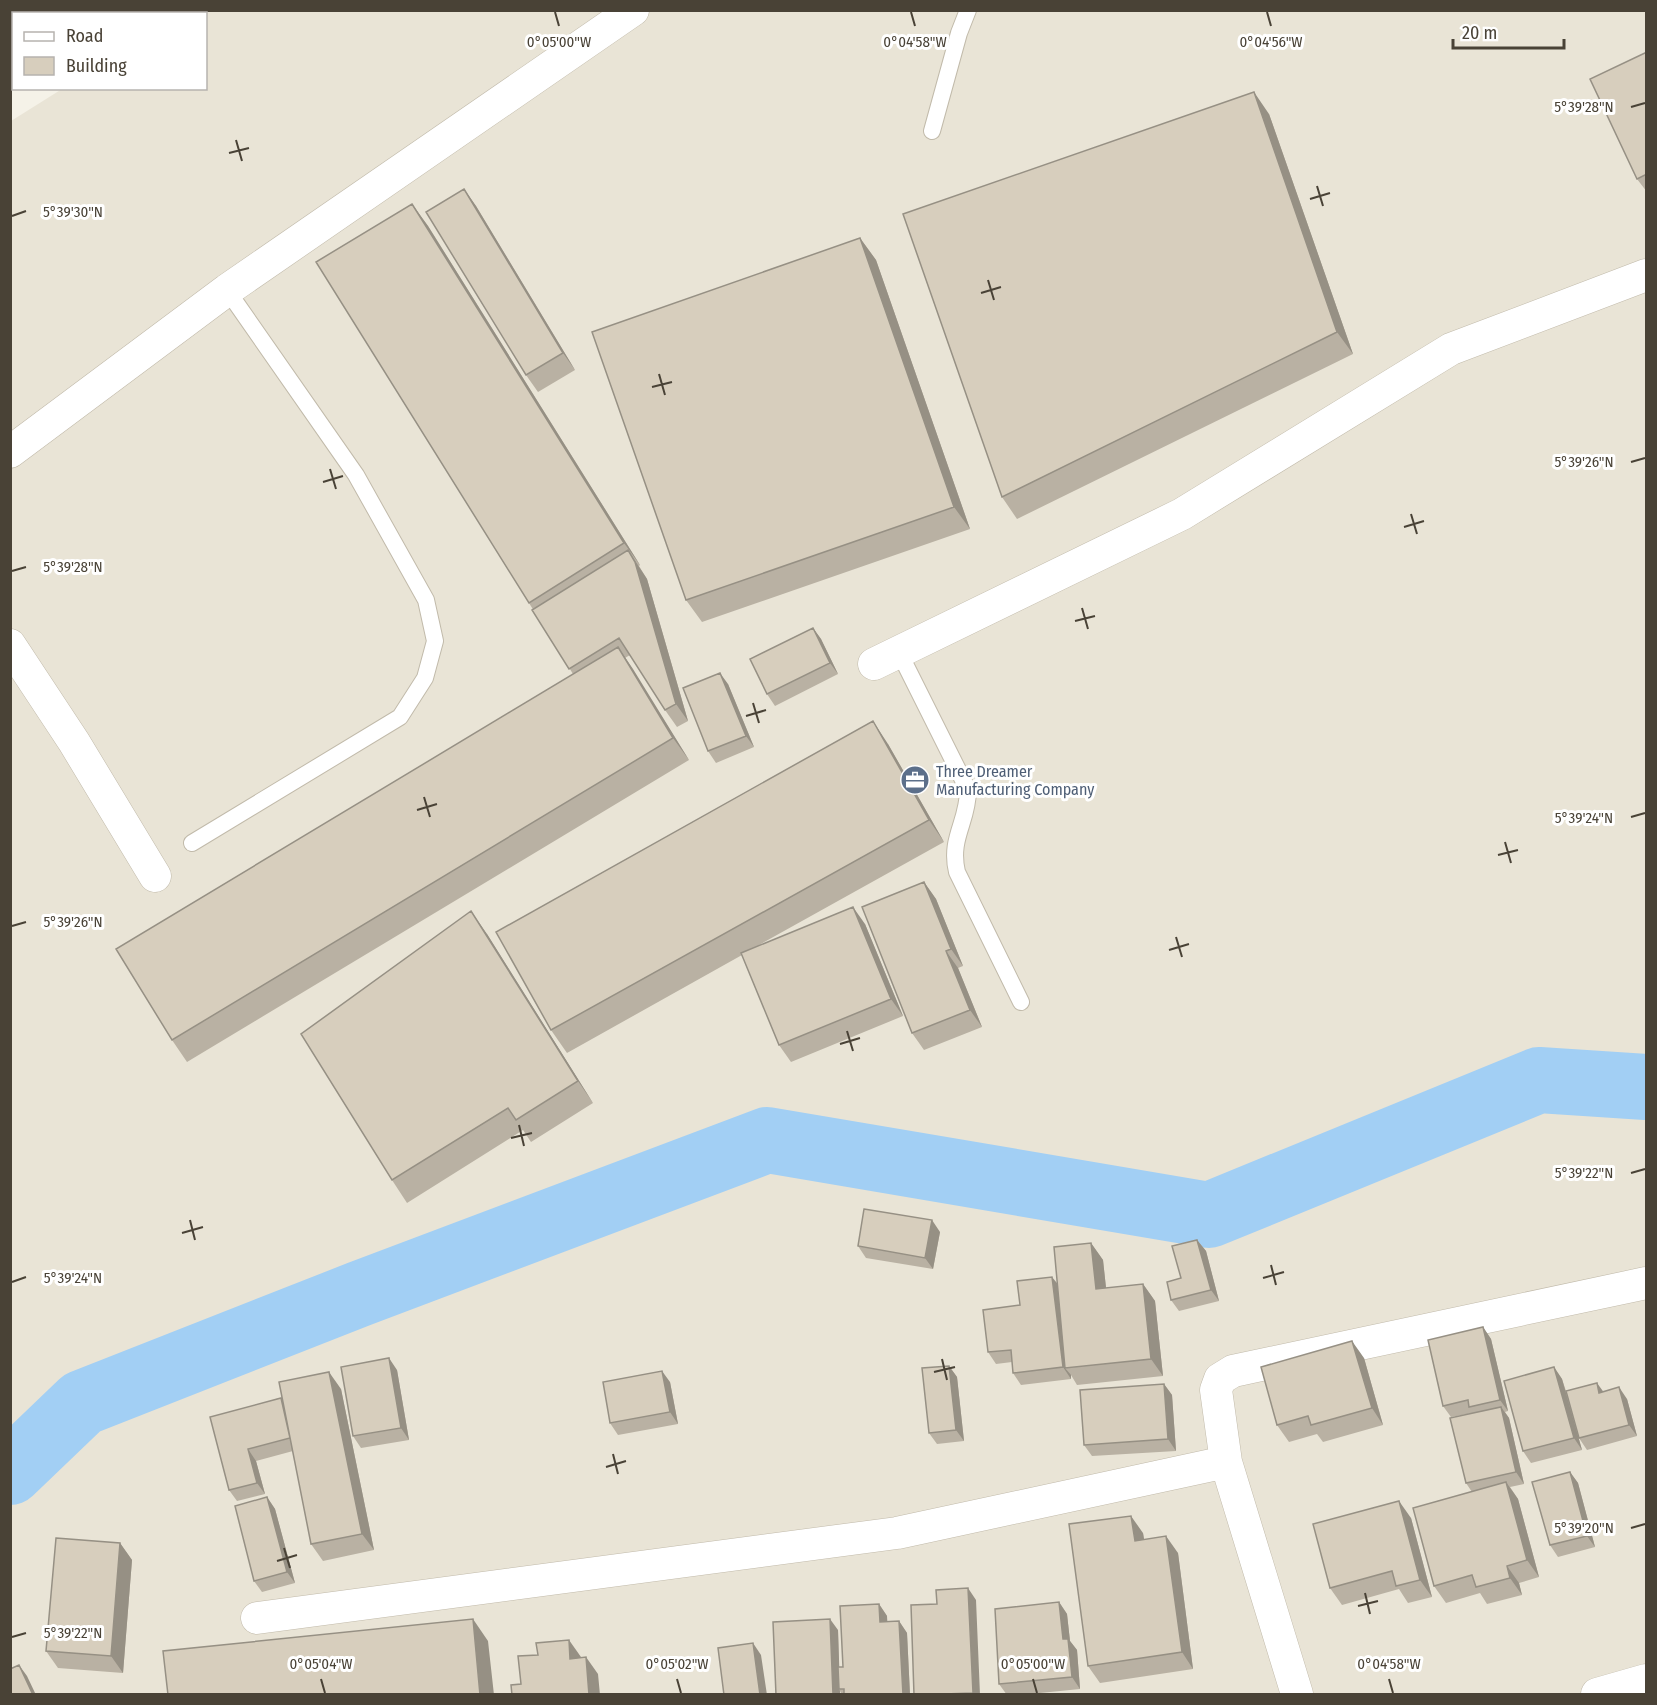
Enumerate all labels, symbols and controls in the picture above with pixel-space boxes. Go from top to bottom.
legend [12,12,207,90]
scale bar [1453,12,1564,50]
text: 20 m [1462,22,1497,44]
text: Road [66,25,103,47]
text: 0°05'00"W [527,33,591,51]
text: 0°04'58"W [883,33,947,51]
text: 0°04'56"W [1239,33,1303,51]
text: Building [66,55,127,77]
text: 5°39'28"N [1554,98,1614,116]
text: 5°39'30"N [43,203,103,221]
text: 5°39'26"N [1554,453,1614,471]
text: 5°39'28"N [43,558,103,576]
place label: Three Dreamer Manufacturing Company [936,762,1095,799]
office icon: Three Dreamer Manufacturing Company [899,764,931,796]
text: 5°39'24"N [1555,809,1613,827]
text: 5°39'26"N [43,913,103,931]
text: 5°39'22"N [1555,1164,1613,1182]
text: 5°39'24"N [44,1269,102,1287]
text: 5°39'20"N [1554,1519,1614,1537]
text: 5°39'22"N [44,1624,102,1642]
text: 0°05'04"W [289,1655,353,1673]
text: 0°05'02"W [645,1655,709,1673]
text: 0°05'00"W [1001,1655,1065,1673]
text: 0°04'58"W [1357,1655,1421,1673]

